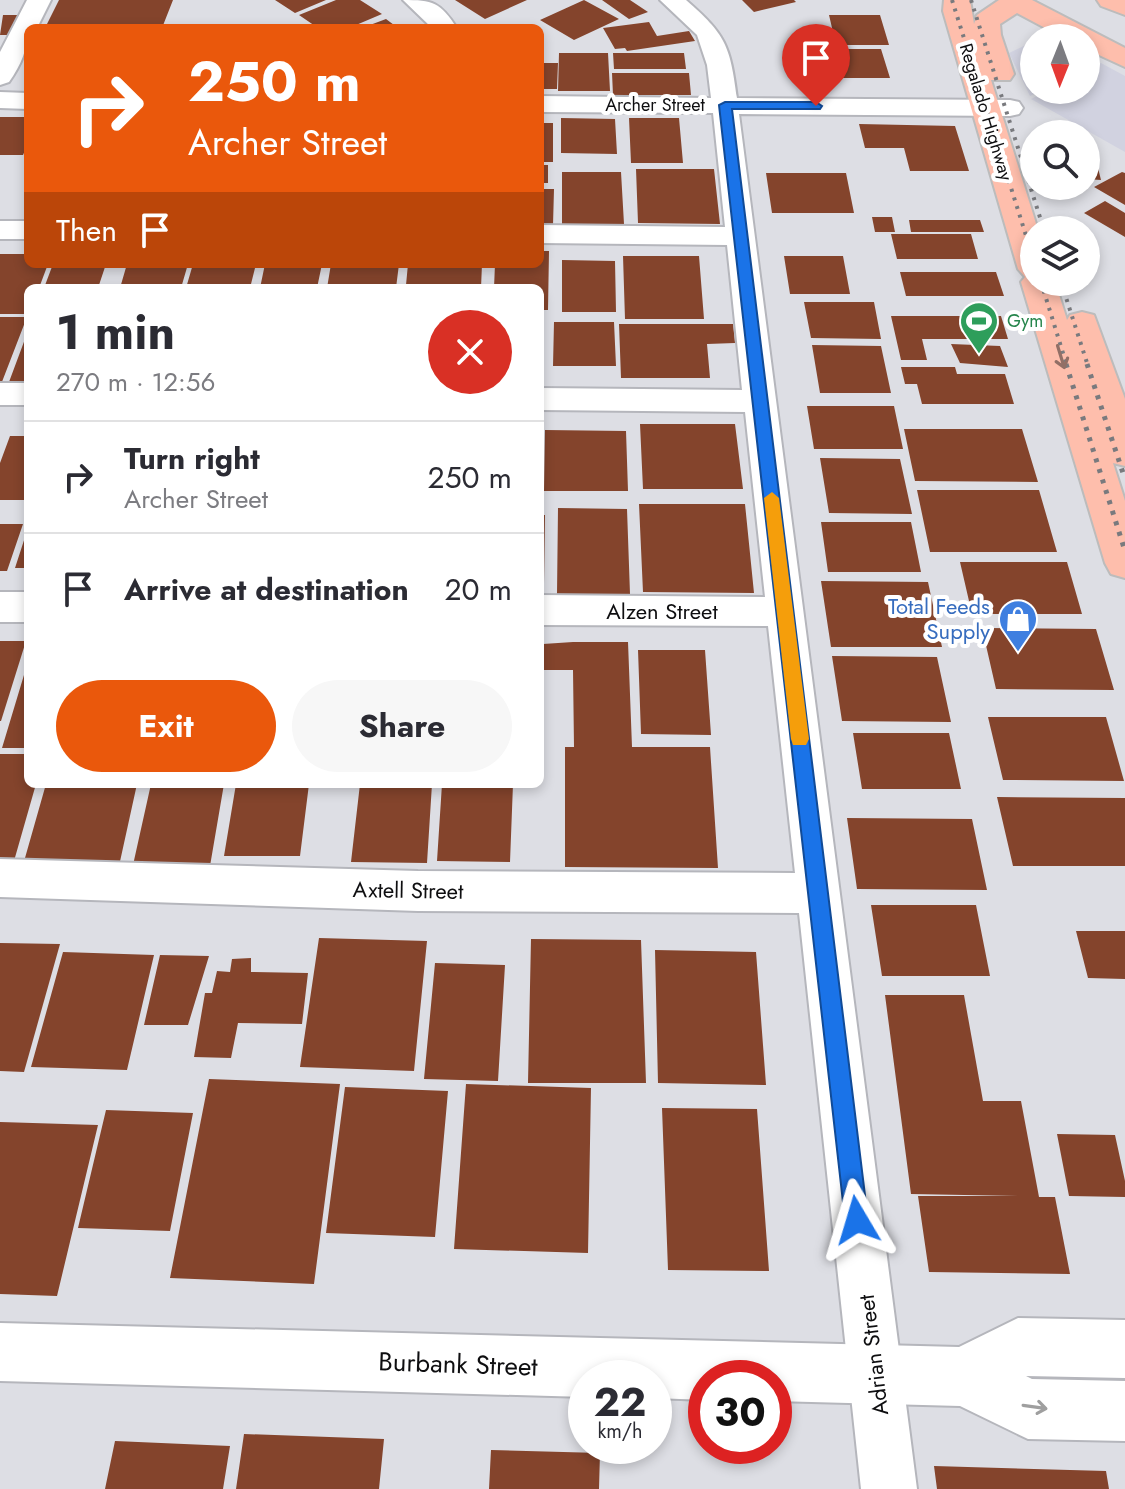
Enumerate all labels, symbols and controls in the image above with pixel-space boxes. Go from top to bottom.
pin [782,24,850,106]
north arrow [1020,24,1100,104]
map controls [1020,24,1100,296]
icon: arrive [794,36,838,80]
street label: Regalado Highway [953,40,1019,184]
text: 250 m [188,41,361,122]
icon: right [56,56,160,160]
street label: Archer Street [605,92,705,118]
text: Archer Street [188,116,387,168]
button: search [1020,120,1100,200]
icon: arrive [133,208,177,252]
text: Then [56,209,117,252]
button: layers [1020,216,1100,296]
text: 1 min [56,298,175,367]
sports icon: Gym [958,300,1000,355]
place label: Gym [1007,308,1043,334]
button: close [428,310,512,394]
one-way arrow [1054,343,1069,369]
text: 270 m · 12:56 [56,363,215,401]
text: Turn right [124,437,260,480]
icon: right [56,455,100,499]
text: 250 m [428,456,512,499]
text: Archer Street [124,480,268,518]
icon: arrive [56,567,100,611]
text: Arrive at destination [124,568,409,611]
text: 20 m [445,568,512,611]
place label: Total Feeds Supply [888,590,990,647]
street label: Alzen Street [606,595,718,627]
shop icon: Total Feeds Supply [997,598,1039,653]
button: Exit [56,680,276,772]
button: Share [292,680,512,772]
street label: Axtell Street [352,873,464,907]
position arrow [815,1178,899,1262]
street label: Adrian Street [850,1292,896,1417]
street label: Burbank Street [378,1342,539,1386]
speed limit sign: 30 [688,1360,792,1464]
text: 22 [594,1373,646,1431]
one-way arrow [1022,1400,1047,1415]
text: km/h [597,1417,643,1446]

